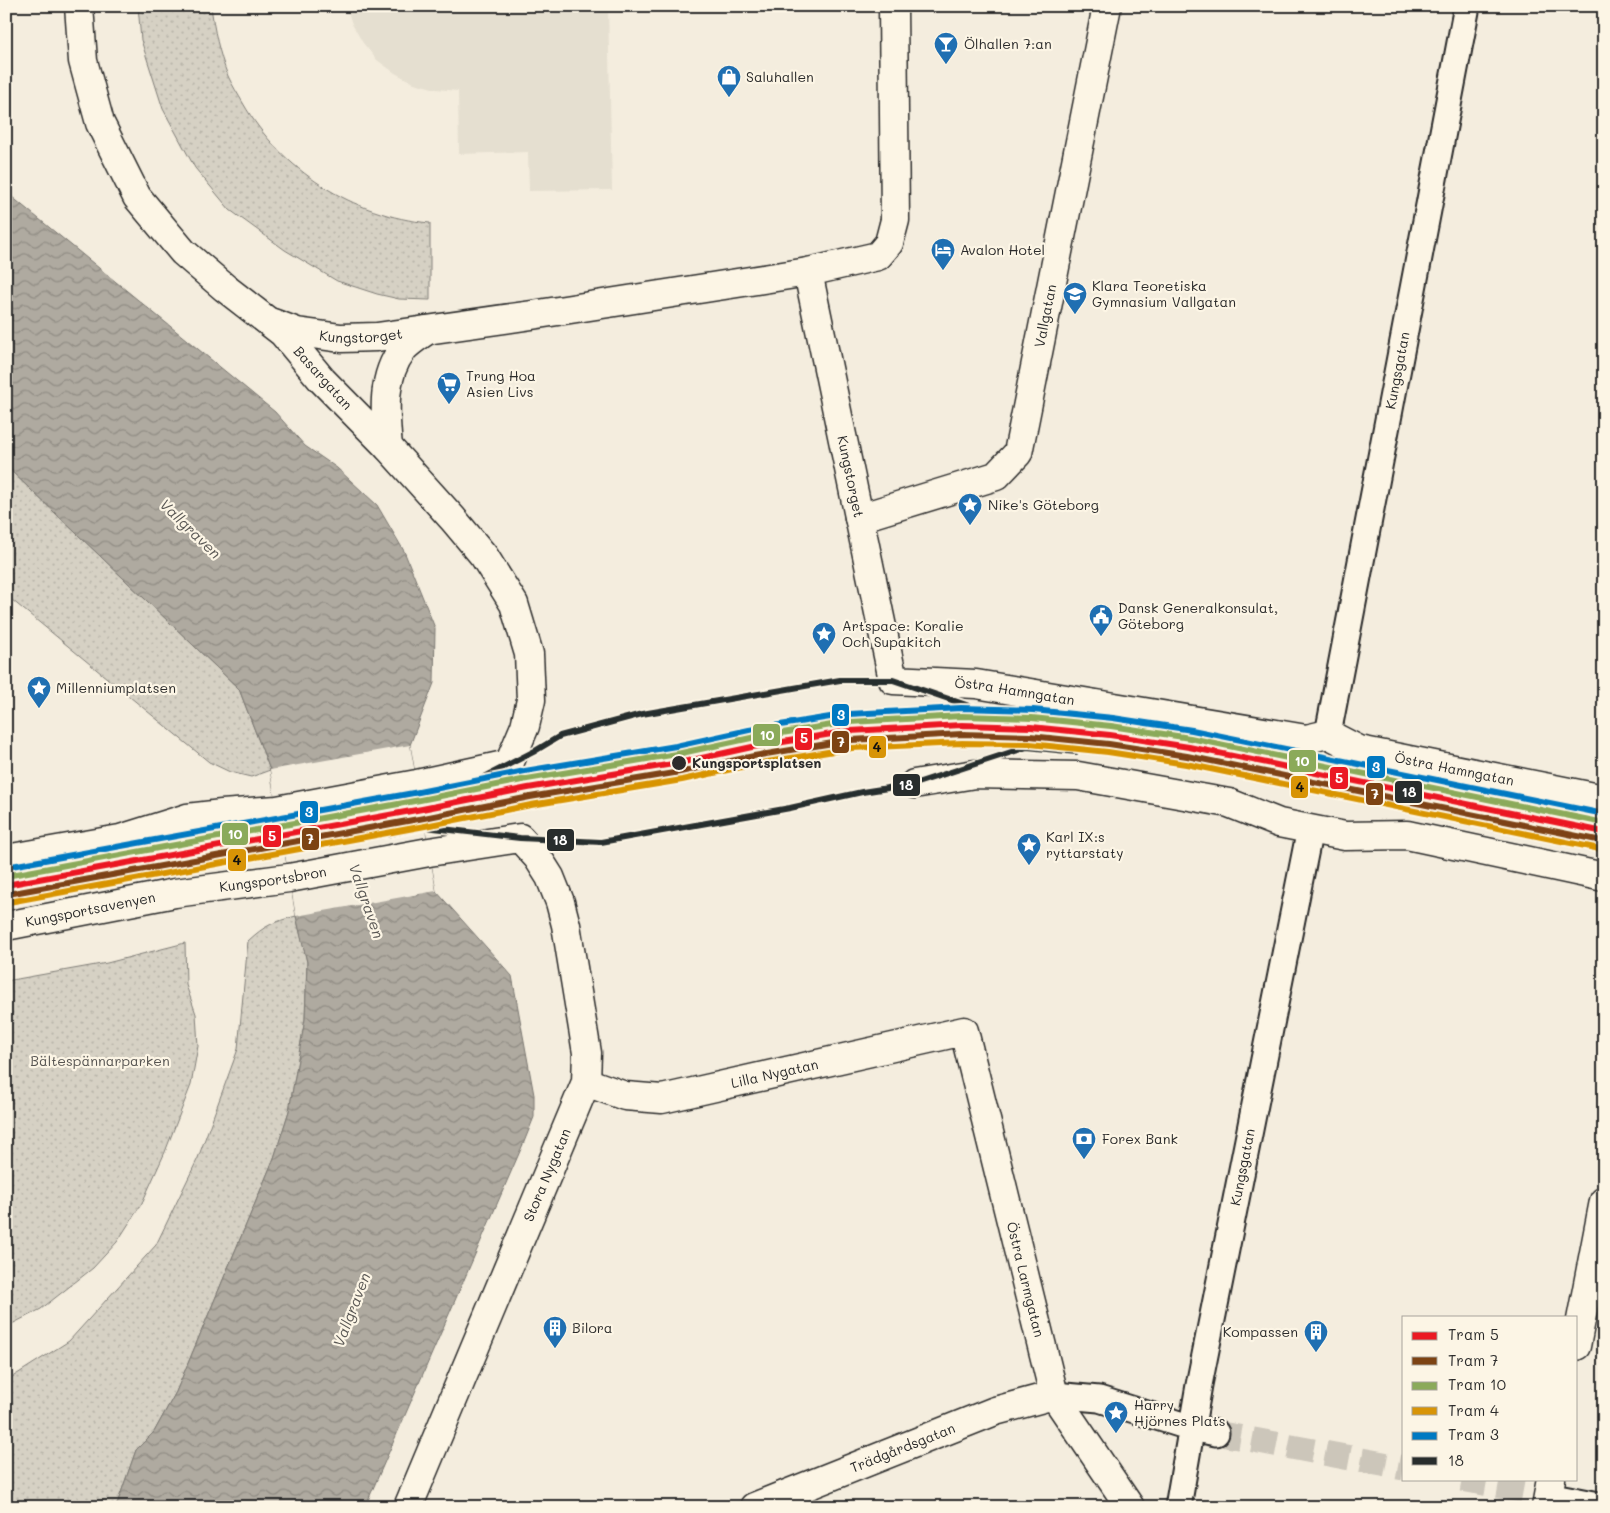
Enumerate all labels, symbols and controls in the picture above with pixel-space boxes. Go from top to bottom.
bar icon: Ölhallen 7:an [933,31,959,65]
place label: Ölhallen 7:an [964,34,1052,53]
shop icon: Saluhallen [716,64,742,98]
place label: Saluhallen [746,67,814,86]
hotel icon: Avalon Hotel [930,237,956,271]
place label: Avalon Hotel [960,240,1045,259]
place label: Klara Teoretiska Gymnasium Vallgatan [1092,276,1236,311]
school or university icon: Klara Teoretiska Gymnasium Vallgatan [1062,281,1088,315]
street label: Vallgatan [1029,282,1060,349]
street label: Kungstorget [318,323,404,347]
street label: Kungsgatan [1380,330,1414,411]
street label: Basargatan [290,342,357,414]
place label: Trung Hoa Asien Livs [466,366,536,401]
supermarket icon: Trung Hoa Asien Livs [436,371,462,405]
street label: Kungstorget [833,434,869,519]
place icon: Nike's Göteborg [957,492,983,526]
water label: Vallgraven [156,494,226,563]
place label: Nike's Göteborg [988,495,1099,514]
place label: Dansk Generalkonsulat, Göteborg [1118,598,1278,633]
public building icon: Dansk Generalkonsulat, Göteborg [1088,603,1114,637]
place label: Artspace: Koralie Och Supakitch [842,616,964,651]
place icon: Artspace: Koralie Och Supakitch [811,621,837,655]
street label: Östra Hamngatan [954,673,1076,709]
place icon: Millenniumplatsen [26,675,52,709]
place label: Millenniumplatsen [56,678,176,697]
line badge: 3 [831,703,850,727]
text: 3 [837,705,845,724]
line badge: 10 [752,723,781,747]
text: 10 [759,725,775,744]
line badge: 5 [794,727,813,751]
text: 5 [800,728,808,747]
line badge: 7 [831,730,850,754]
text: 7 [837,732,845,751]
line badge: 4 [868,735,887,759]
text: 4 [873,737,882,756]
street label: Östra Hamngatan [1393,747,1516,790]
line badge: 10 [1288,749,1317,773]
text: 10 [1294,751,1310,770]
place label: Kungsportsplatsen [692,753,821,772]
marker: Kungsportsplatsen [670,754,688,772]
line badge: 3 [1366,755,1386,779]
text: 3 [1372,757,1380,776]
line badge: 5 [1329,766,1349,790]
text: 5 [1335,768,1343,787]
line badge: 18 [892,773,921,797]
text: 18 [899,775,914,794]
line badge: 4 [1290,775,1309,799]
text: 4 [1296,777,1305,796]
line badge: 18 [1394,780,1423,804]
line badge: 7 [1365,782,1384,806]
text: 18 [1402,782,1417,801]
text: 7 [1371,784,1379,803]
line badge: 3 [299,800,319,824]
text: 3 [305,802,313,821]
line badge: 10 [221,822,249,846]
text: 10 [227,824,243,843]
line badge: 5 [262,824,282,848]
text: 5 [268,826,276,845]
line badge: 7 [301,827,320,851]
place label: Karl IX:s ryttarstaty [1046,827,1124,862]
line badge: 18 [546,828,575,852]
text: 7 [306,829,314,848]
text: 18 [553,830,568,849]
place icon: Karl IX:s ryttarstaty [1016,832,1042,866]
line badge: 4 [227,848,247,872]
text: 4 [233,850,242,869]
street label: Kungsportsbron [218,861,328,896]
water label: Vallgraven [345,861,389,941]
street label: Kungsportsavenyen [24,887,157,931]
park label: Bältespännarparken [30,1051,170,1070]
street label: Lilla Nygatan [729,1054,820,1092]
street label: Stora Nygatan [518,1125,575,1224]
bank icon: Forex Bank [1071,1126,1097,1160]
street label: Kungsgatan [1225,1127,1259,1207]
place label: Forex Bank [1102,1129,1178,1148]
street label: Östra Larmgatan [1002,1220,1049,1339]
water label: Vallgraven [328,1270,374,1350]
building icon: Bilora [542,1315,568,1349]
legend [1402,1316,1578,1480]
place label: Bilora [572,1318,613,1337]
building icon: Kompassen [1303,1319,1329,1353]
place label: Kompassen [1223,1322,1298,1341]
text: Tram 5 [1448,1324,1499,1344]
text: Tram 7 [1448,1350,1498,1370]
text: Tram 10 [1448,1374,1506,1394]
place label: Harry Hjörnes Plats [1134,1395,1225,1430]
place icon: Harry Hjörnes Plats [1103,1400,1129,1434]
text: Tram 4 [1448,1400,1499,1420]
street label: Trädgårdsgatan [847,1418,958,1477]
text: Tram 3 [1448,1424,1499,1444]
text: 18 [1448,1450,1464,1470]

